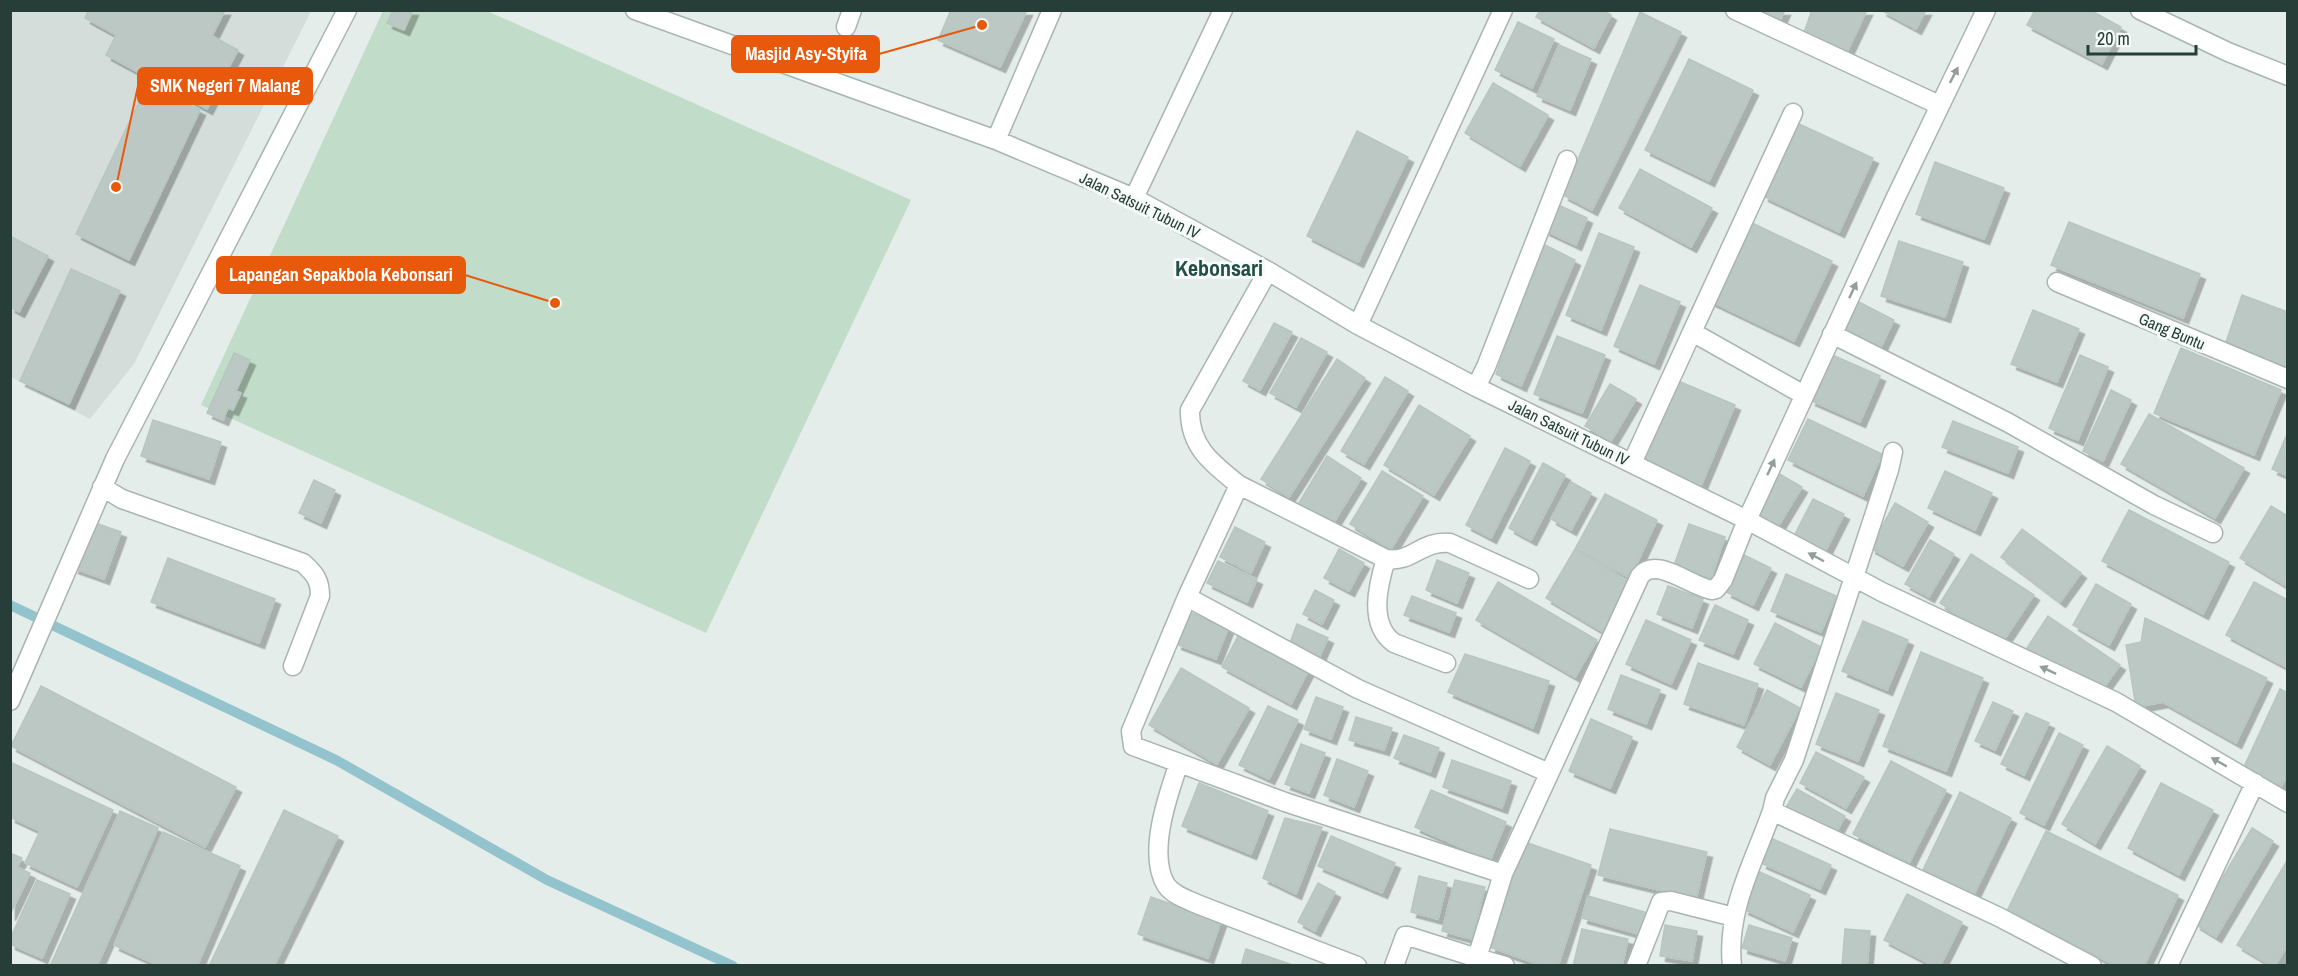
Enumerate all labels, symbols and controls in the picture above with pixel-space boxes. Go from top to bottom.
scale bar [2088,18,2196,56]
text: 20 m [2097,26,2130,51]
callout: Masjid Asy-Styifa [732,36,879,72]
text: Masjid Asy-Styifa [745,41,868,66]
one-way arrow [1949,67,1959,84]
callout: SMK Negeri 7 Malang [138,68,312,104]
text: SMK Negeri 7 Malang [150,73,300,98]
street label: Jalan Satsuit Tubun IV [1076,166,1204,244]
district label: Kebonsari [1175,253,1263,283]
callout: Lapangan Sepakbola Kebonsari [217,257,465,293]
text: Lapangan Sepakbola Kebonsari [229,262,453,287]
one-way arrow [1848,281,1857,298]
street label: Gang Buntu [2135,307,2209,355]
street label: Jalan Satsuit Tubun IV [1505,393,1633,471]
one-way arrow [1767,458,1776,475]
one-way arrow [1807,552,1824,562]
one-way arrow [2039,665,2056,674]
one-way arrow [2211,757,2227,768]

